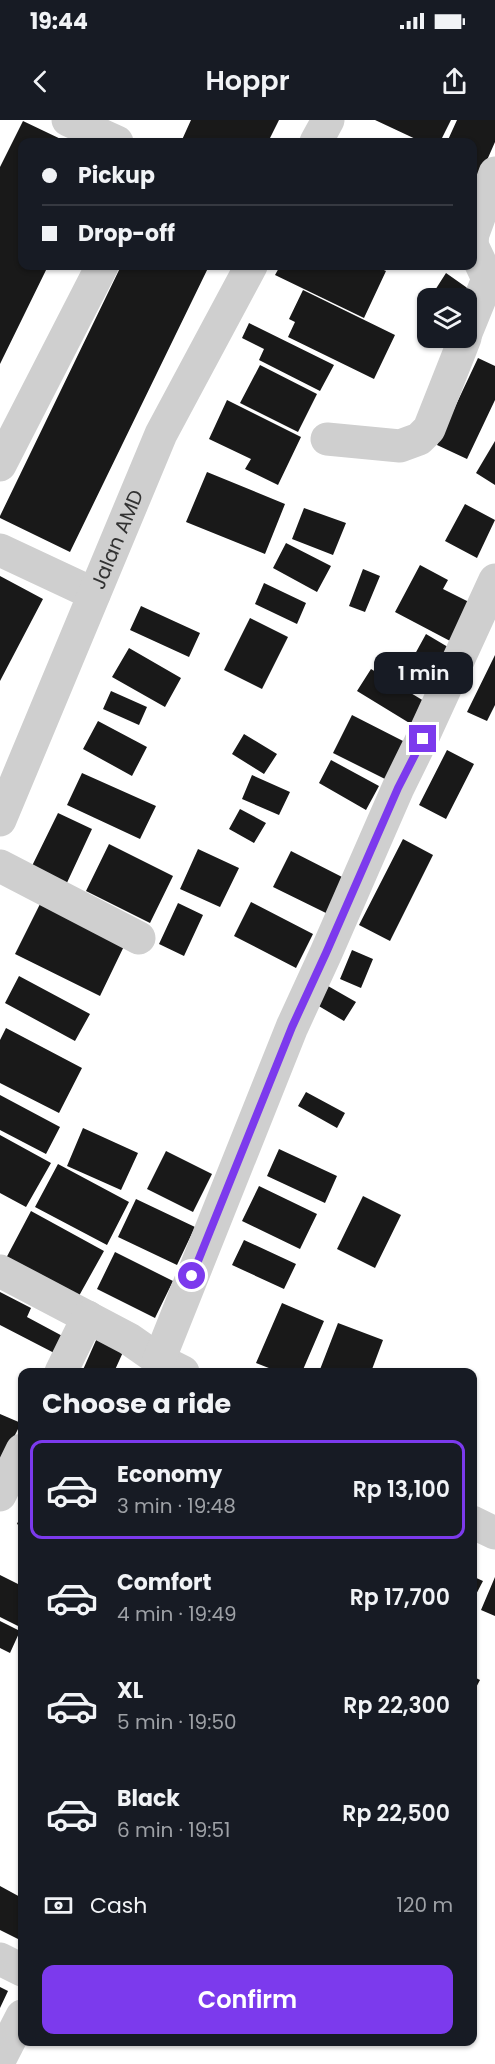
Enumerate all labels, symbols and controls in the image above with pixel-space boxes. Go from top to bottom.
text: 19:44 [30,6,88,37]
text: Hoppr [205,62,290,99]
icon: back [24,65,57,98]
icon: share [438,65,471,98]
text: Pickup [78,160,155,191]
text: Drop-off [78,218,175,249]
map controls [417,288,477,348]
button: layers [417,288,477,348]
street label: Jalan AMD [84,485,150,594]
callout: 1 min [374,652,472,694]
text: 1 min [398,659,449,687]
route end [409,725,436,752]
route start [178,1262,205,1289]
text: Choose a ride [42,1385,231,1422]
text: Economy [117,1459,222,1490]
icon: car [45,1463,99,1517]
text: Rp 13,100 [353,1474,450,1505]
text: 3 min · 19:48 [117,1492,236,1520]
text: Comfort [117,1567,211,1598]
icon: car [45,1571,99,1625]
text: Rp 17,700 [350,1582,450,1613]
text: 4 min · 19:49 [117,1600,237,1628]
text: XL [117,1675,143,1706]
icon: car [45,1679,99,1733]
text: Rp 22,300 [343,1690,450,1721]
text: 5 min · 19:50 [117,1708,237,1736]
text: Black [117,1783,180,1814]
icon: car [45,1787,99,1841]
text: Rp 22,500 [342,1798,450,1829]
text: 6 min · 19:51 [117,1816,231,1844]
icon: cash [42,1889,75,1922]
text: Cash [90,1890,147,1921]
text: 120 m [397,1891,453,1919]
button: Confirm [42,1965,453,2034]

